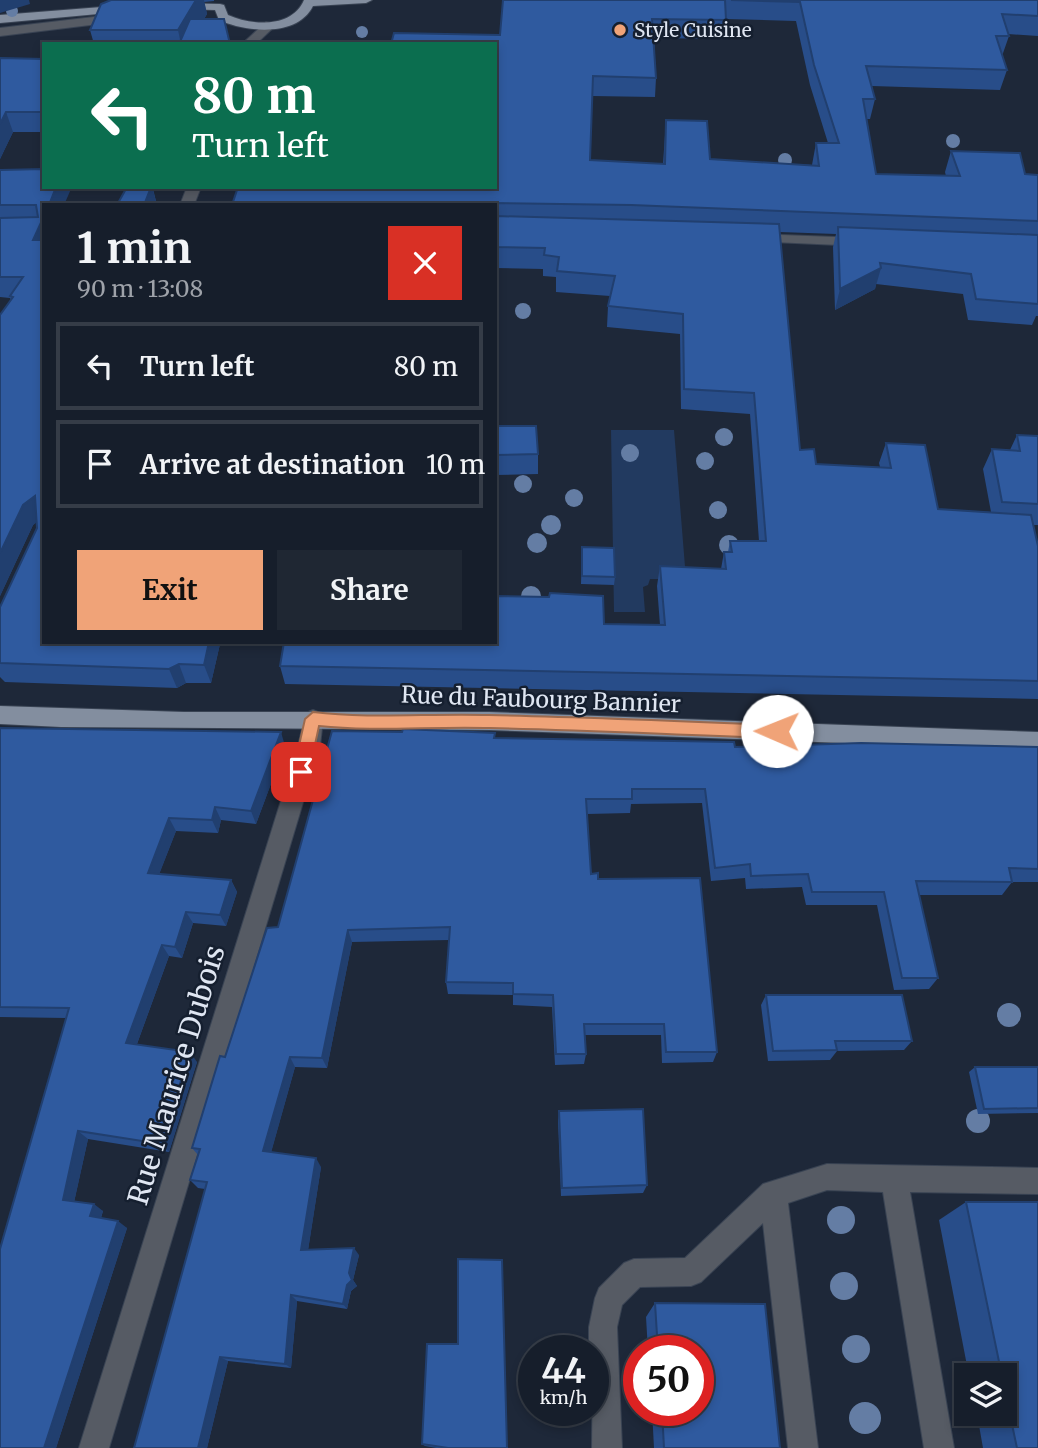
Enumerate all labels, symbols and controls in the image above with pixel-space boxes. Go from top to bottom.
place label: Style Cuisine [634,18,752,42]
marker: Style Cuisine [612,22,628,38]
text: 80 m [192,65,315,126]
icon: left [77,70,168,161]
text: Turn left [192,126,329,166]
text: 1 min [77,222,191,274]
button: close [388,226,462,300]
text: 90 m · 13:08 [77,274,203,303]
icon: left [81,347,119,385]
text: Turn left [140,350,254,383]
text: 80 m [394,350,458,383]
icon: arrive [81,445,119,483]
text: Arrive at destination [140,448,405,481]
text: 10 m [426,448,485,481]
button: Exit [77,550,263,630]
button: Share [277,550,462,630]
street label: Rue du Faubourg Bannier [401,680,681,718]
position arrow [740,694,814,768]
pin [271,742,331,802]
icon: arrive [282,753,320,791]
street label: Rue Maurice Dubois [119,941,233,1209]
speed limit sign: 50 [623,1335,714,1426]
text: 44 [541,1349,586,1393]
map controls [954,1363,1017,1426]
button: layers [954,1363,1017,1426]
text: km/h [540,1386,587,1409]

